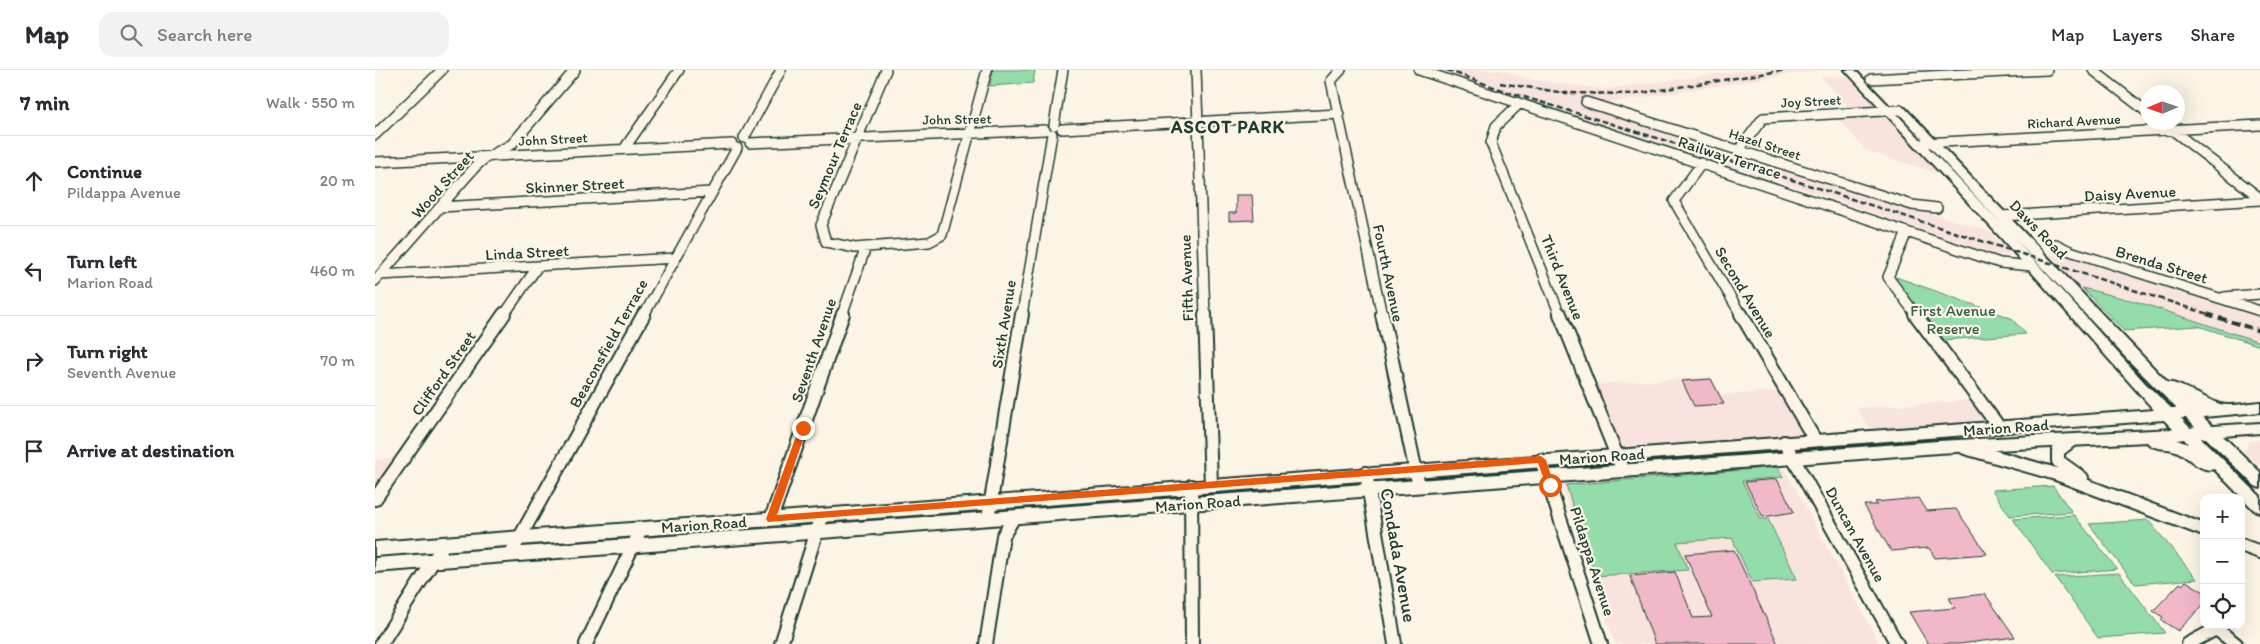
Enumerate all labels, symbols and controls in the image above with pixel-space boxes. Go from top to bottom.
search box [99,12,449,57]
text: Map [25,20,69,49]
icon: search [117,21,145,49]
text: Search here [157,23,252,46]
text: Map [2051,24,2084,46]
text: Layers [2112,24,2162,46]
text: Share [2190,24,2235,46]
north arrow [2140,85,2185,130]
text: 7 min [20,90,69,115]
street label: Joy Street [1780,91,1842,112]
text: Walk · 550 m [266,93,355,112]
street label: Seymour Terrace [803,99,866,212]
street label: John Street [922,110,992,129]
street label: Richard Avenue [2027,111,2122,132]
district label: ASCOT PARK [1170,116,1285,138]
street label: Hazel Street [1727,125,1803,164]
street label: John Street [518,129,588,150]
street label: Railway Terrace [1676,132,1784,183]
street label: Wood Street [407,147,478,222]
text: Continue [67,160,142,183]
icon: ahead [20,167,48,195]
text: 20 m [320,171,355,190]
street label: Skinner Street [525,173,625,198]
street label: Daisy Avenue [2084,182,2177,205]
text: Pildappa Avenue [67,183,181,202]
street label: Daws Road [2006,196,2072,263]
street label: Fourth Avenue [1369,223,1408,324]
street label: Third Avenue [1537,232,1588,323]
street label: Fifth Avenue [1175,234,1198,322]
street label: Linda Street [485,241,569,264]
street label: Brenda Street [2113,241,2210,288]
street label: Second Avenue [1711,243,1780,341]
text: Turn left [67,250,137,273]
icon: left [20,257,48,285]
text: 460 m [310,261,355,280]
text: Marion Road [67,273,153,292]
street label: Beaconsfield Terrace [565,276,652,411]
street label: Sixth Avenue [987,278,1020,370]
street label: Seventh Avenue [787,295,840,405]
park label: First Avenue Reserve [1910,301,1996,338]
street label: Clifford Street [407,327,480,419]
text: Turn right [67,340,148,363]
icon: right [20,347,48,375]
text: 70 m [320,351,355,370]
text: Seventh Avenue [67,363,176,382]
street label: Marion Road [1963,415,2050,440]
route end [792,417,815,440]
icon: arrive [20,437,48,465]
text: Arrive at destination [67,439,234,462]
street label: Marion Road [1559,444,1646,469]
route start [1539,474,1562,497]
street label: Duncan Avenue [1821,483,1890,585]
street label: Condada Avenue [1375,486,1422,624]
street label: Marion Road [1155,491,1242,516]
map controls [2200,494,2245,629]
button: + [2200,494,2245,539]
street label: Pildappa Avenue [1566,504,1619,618]
street label: Marion Road [661,512,748,537]
button: − [2200,539,2245,584]
button: locate [2200,584,2245,629]

